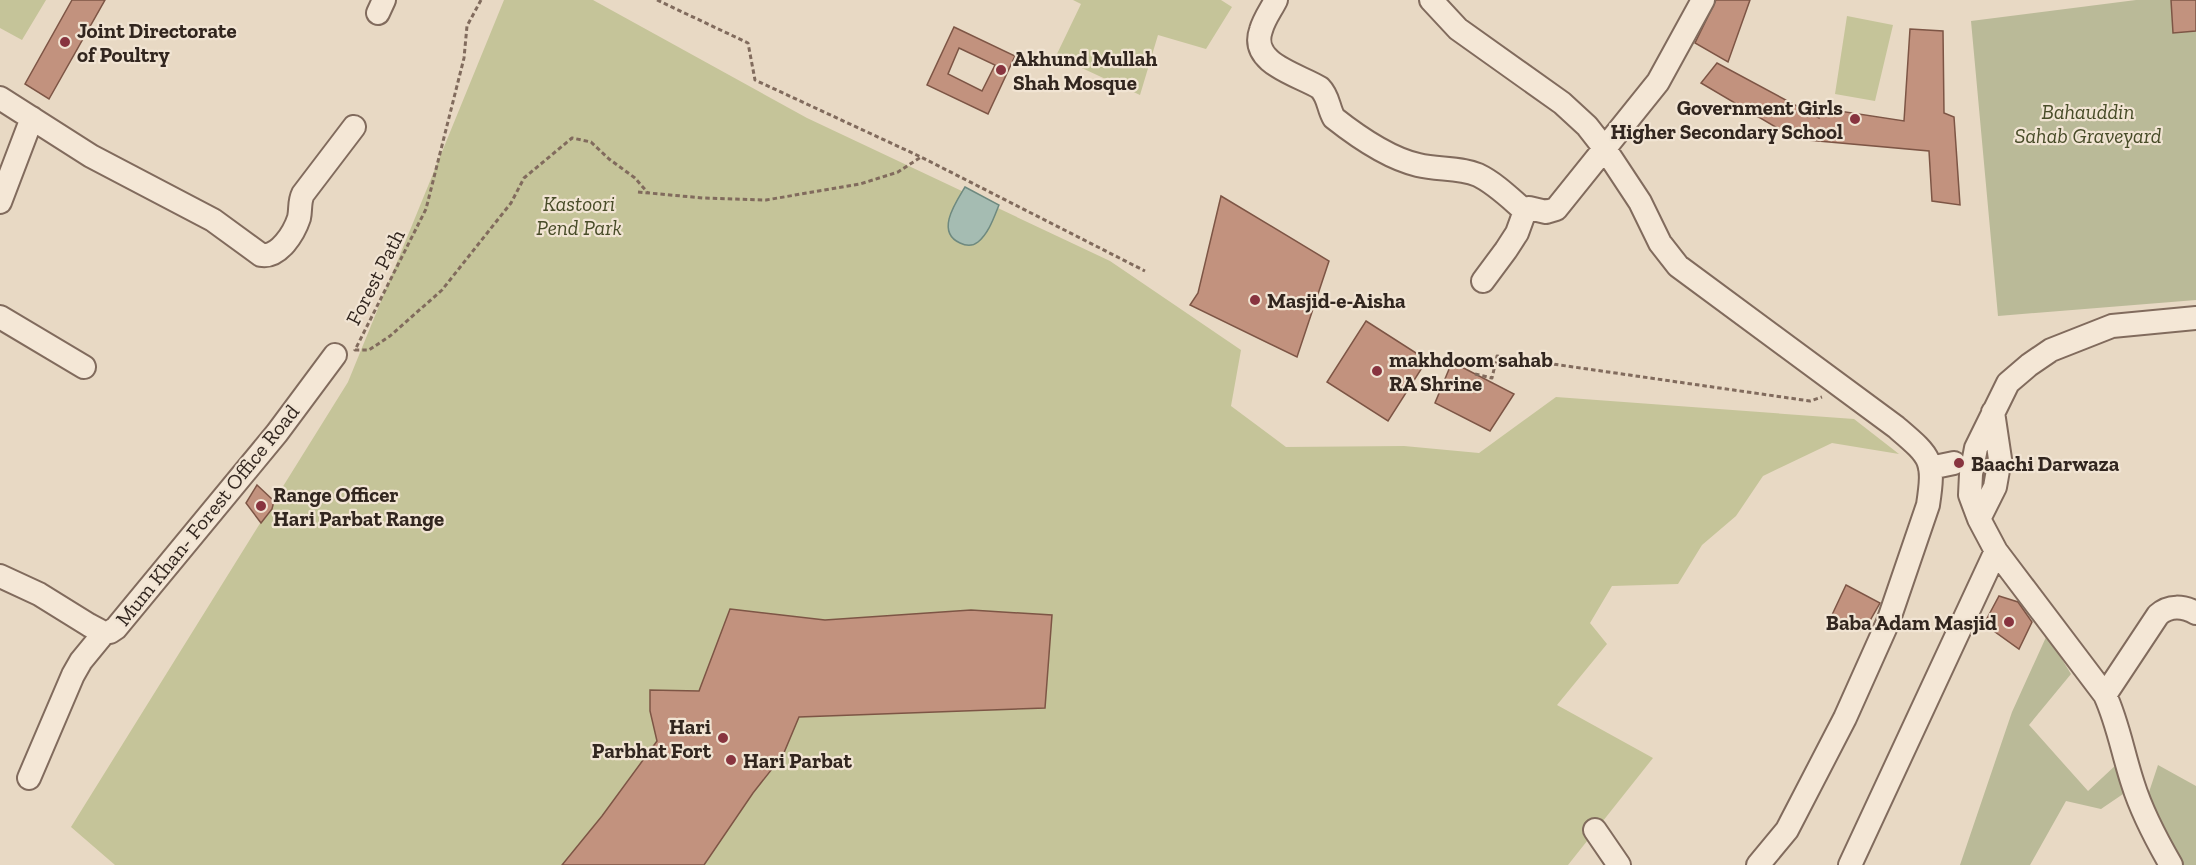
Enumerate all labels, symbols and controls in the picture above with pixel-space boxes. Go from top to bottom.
place label: Joint Directorate of Poultry [77,18,237,67]
marker: Joint Directorate of Poultry [58,35,72,49]
place label: Akhund Mullah Shah Mosque [1013,46,1157,95]
marker: Akhund Mullah Shah Mosque [994,63,1008,77]
place label: Government Girls Higher Secondary School [1610,95,1843,144]
park label: Bahauddin Sahab Graveyard [2015,99,2162,148]
marker: Government Girls Higher Secondary School [1848,112,1862,126]
park label: Kastoori Pend Park [536,191,622,240]
street label: Forest Path [340,225,410,329]
place label: Masjid-e-Aisha [1267,288,1406,313]
marker: Masjid-e-Aisha [1248,293,1262,307]
place label: makhdoom sahab RA Shrine [1389,347,1553,396]
marker: makhdoom sahab RA Shrine [1370,364,1384,378]
street label: Mum Khan- Forest Office Road [110,399,304,631]
place label: Baachi Darwaza [1971,451,2120,476]
marker: Baachi Darwaza [1952,456,1966,470]
place label: Range Officer Hari Parbat Range [273,482,444,531]
marker: Range Officer Hari Parbat Range [254,499,268,513]
place label: Baba Adam Masjid [1826,610,1997,635]
marker: Baba Adam Masjid [2002,615,2016,629]
place label: Hari Parbhat Fort [592,714,712,763]
marker: Hari Parbhat Fort [716,731,730,745]
place label: Hari Parbat [743,748,852,773]
marker: Hari Parbat [724,753,738,767]

